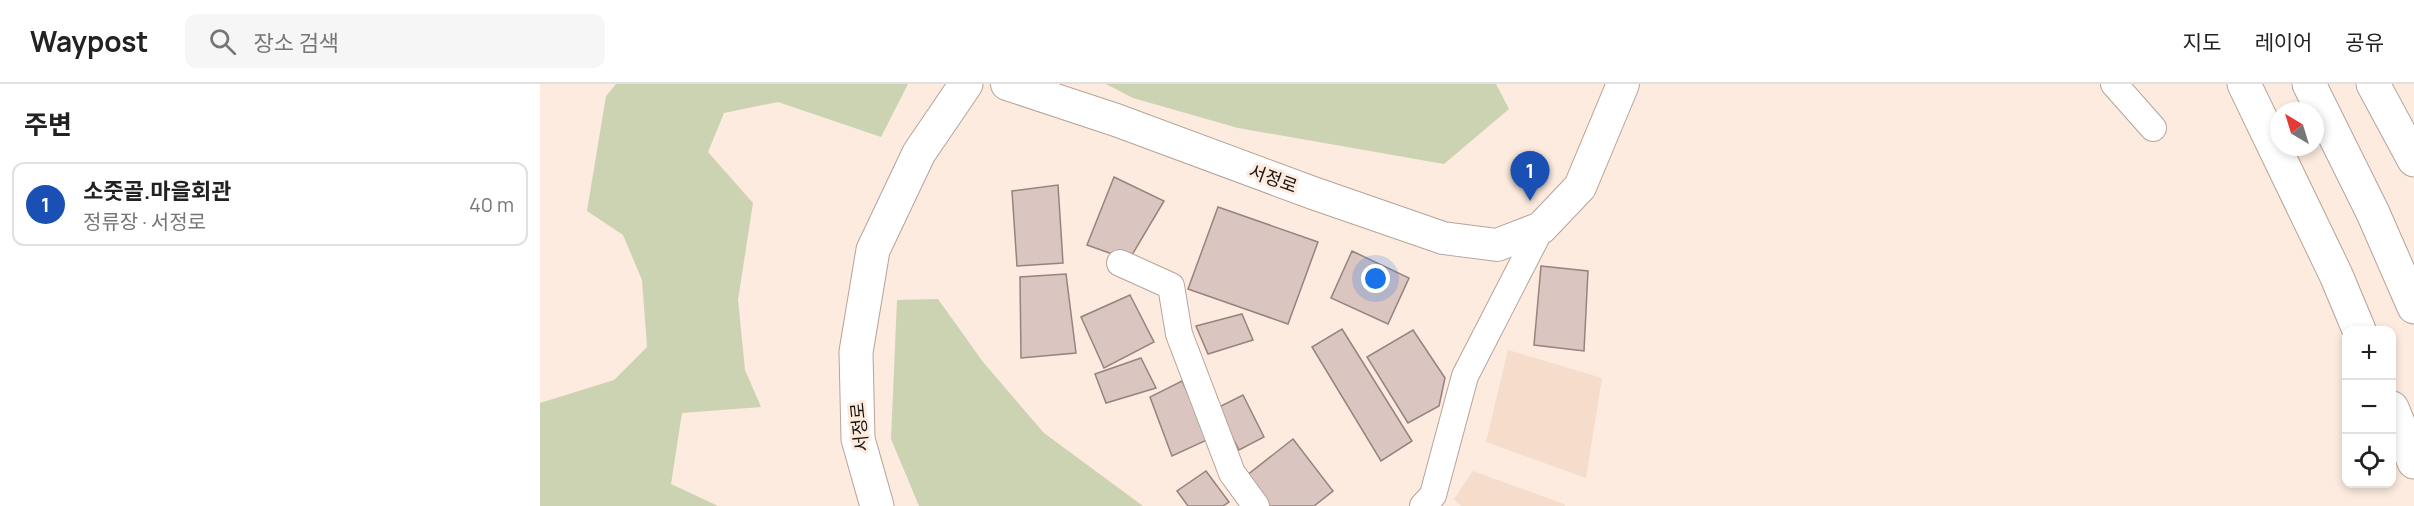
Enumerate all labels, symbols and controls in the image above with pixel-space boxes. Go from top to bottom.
search box [185,14,605,68]
text: Waypost [30,22,149,60]
icon: search [206,25,239,58]
text: 장소 검색 [254,28,339,58]
text: 지도 [2183,28,2221,56]
text: 레이어 [2254,28,2312,56]
text: 공유 [2345,28,2384,56]
north arrow [2270,102,2324,156]
text: 주변 [24,106,72,142]
pin: 1 [1510,152,1550,201]
street label: 서정로 [1246,158,1301,198]
text: 소줏골.마을회관 [83,176,231,206]
text: 1 [41,191,50,218]
text: 40 m [469,191,514,218]
text: 정류장 · 서정로 [83,208,206,235]
your location [1361,264,1390,293]
map controls [2342,326,2396,488]
button: + [2342,326,2396,380]
button: − [2342,380,2396,434]
street label: 서정로 [844,401,874,453]
button: locate [2342,434,2396,488]

